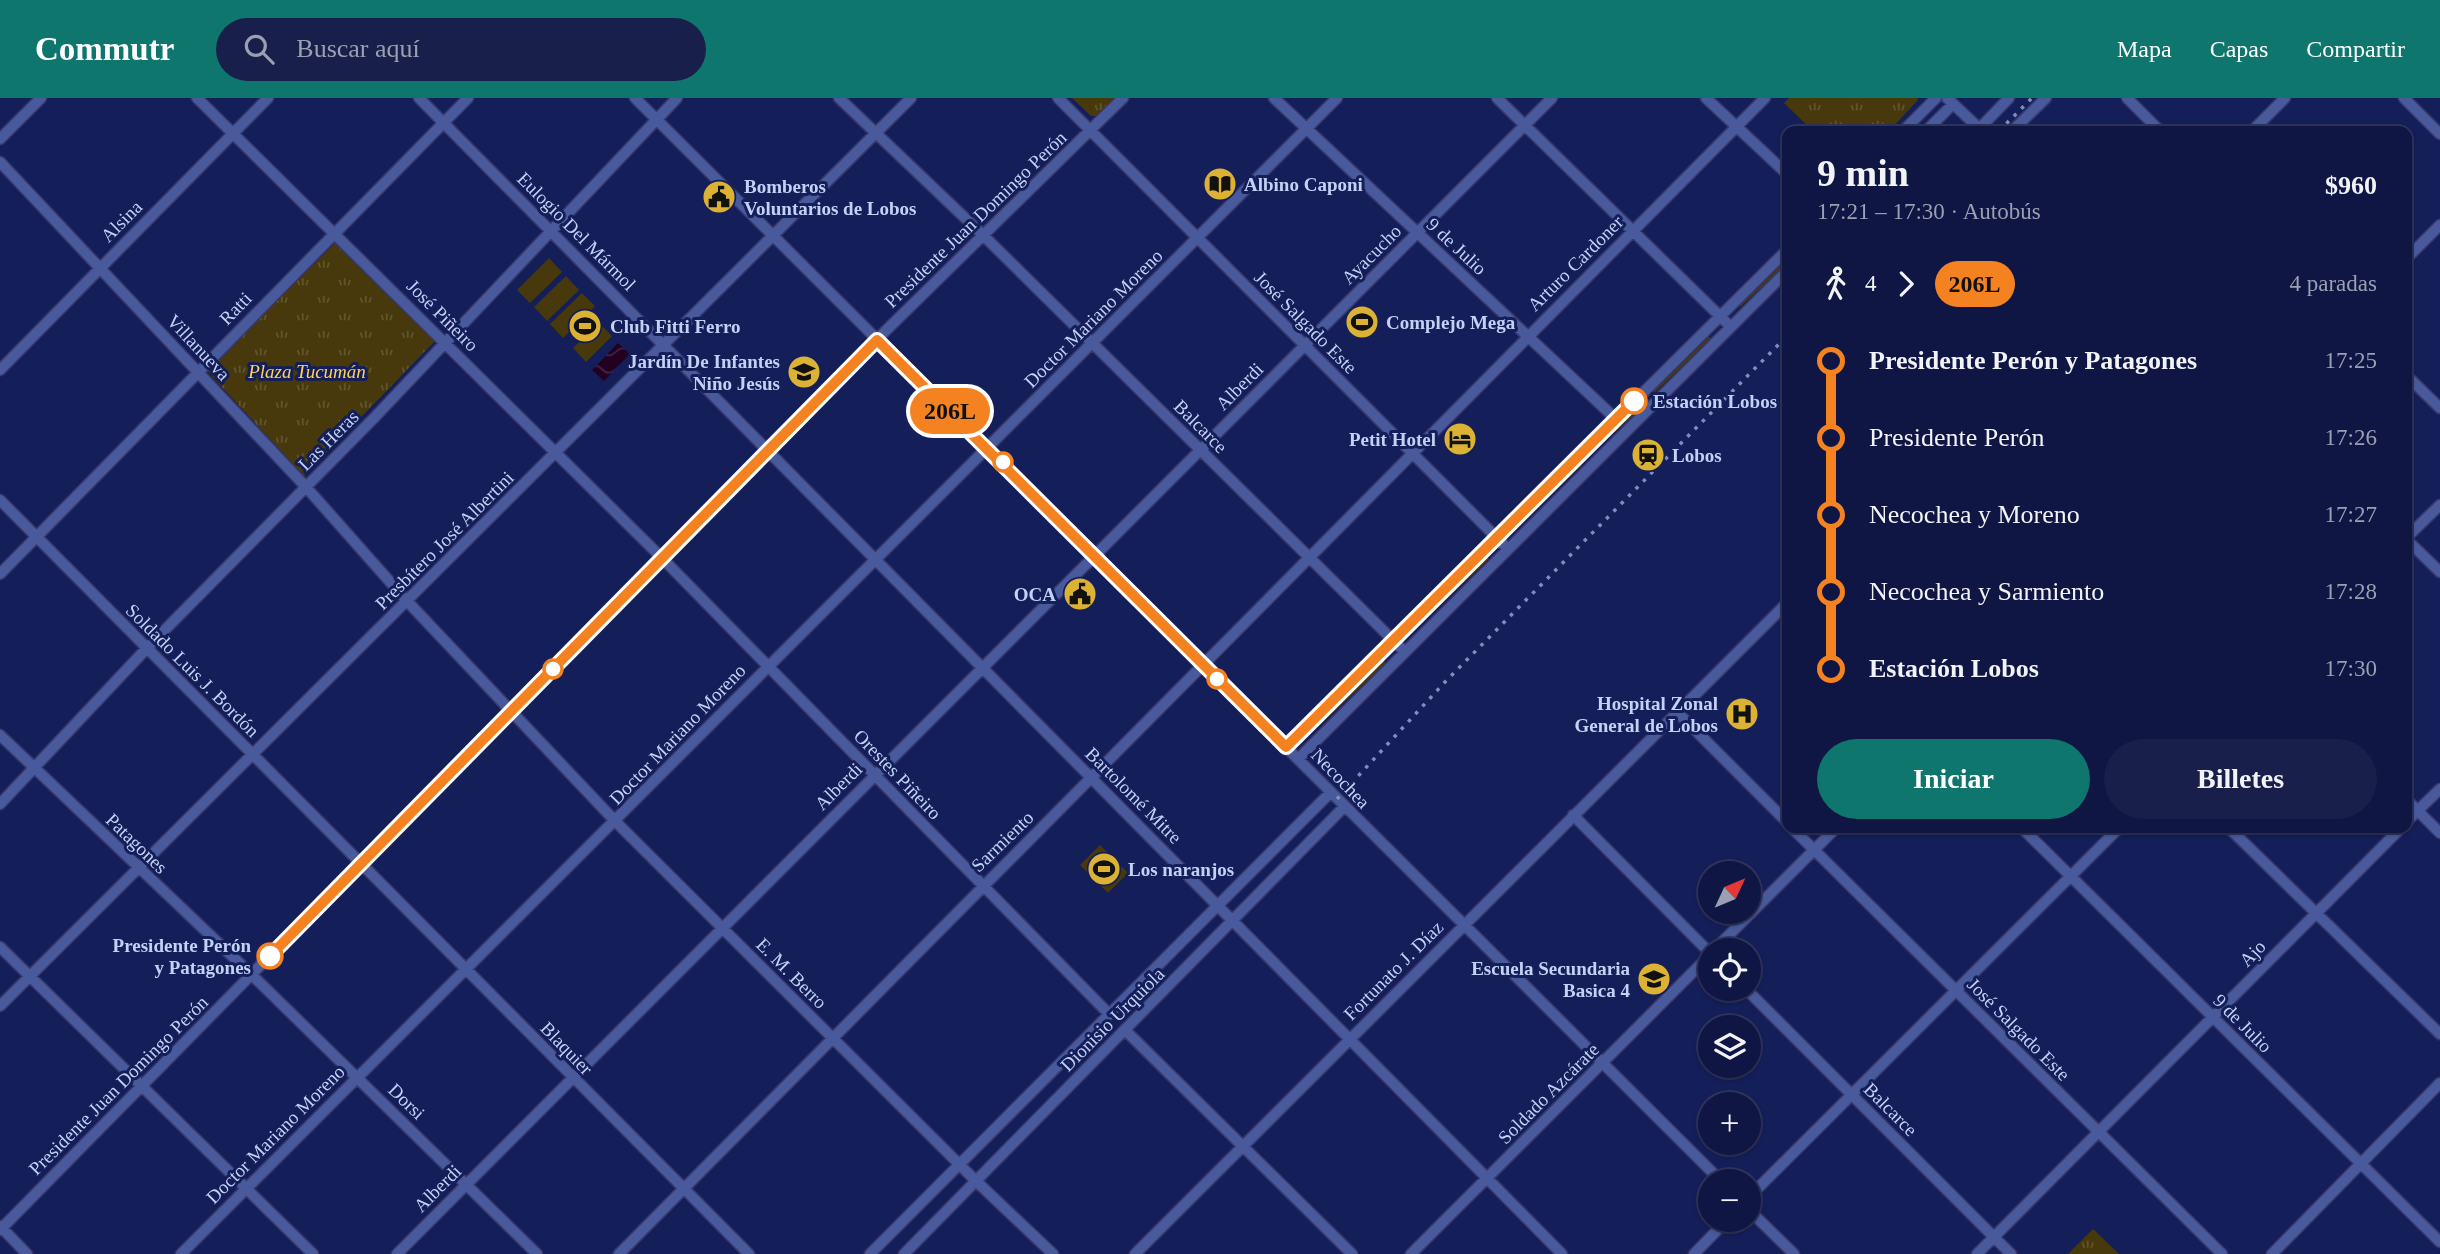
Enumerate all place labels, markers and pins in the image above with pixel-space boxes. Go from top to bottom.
library icon: Albino Caponi [1201,165,1239,203]
place label: Albino Caponi [1244,174,1363,195]
place label: Bomberos Voluntarios de Lobos [744,176,916,219]
public building icon: Bomberos Voluntarios de Lobos [700,178,738,216]
sports icon: Complejo Mega [1343,303,1381,341]
sports icon: Club Fitti Ferro [566,307,604,345]
place label: Complejo Mega [1386,312,1516,333]
place label: Club Fitti Ferro [610,316,741,337]
place label: Jardín De Infantes Niño Jesús [628,351,780,394]
school or university icon: Jardín De Infantes Niño Jesús [785,353,823,391]
marker: Estación Lobos [1621,388,1647,414]
place label: Estación Lobos [1653,391,1777,412]
hotel icon: Petit Hotel [1441,420,1479,458]
place label: Petit Hotel [1349,429,1436,450]
station icon: Lobos [1629,436,1667,474]
place label: Lobos [1672,445,1722,466]
unlabelled marker [993,452,1013,472]
public building icon: OCA [1061,575,1099,613]
place label: OCA [1014,584,1056,605]
unlabelled marker [543,659,563,679]
unlabelled marker [1207,669,1227,689]
place label: Hospital Zonal General de Lobos [1574,693,1718,736]
hospital icon: Hospital Zonal General de Lobos [1723,695,1761,733]
sports icon: Los naranjos [1085,850,1123,888]
place label: Los naranjos [1128,859,1234,880]
place label: Presidente Perón y Patagones [113,935,251,978]
marker: Presidente Perón y Patagones [257,943,283,969]
place label: Escuela Secundaria Basica 4 [1471,958,1630,1001]
school or university icon: Escuela Secundaria Basica 4 [1635,960,1673,998]

